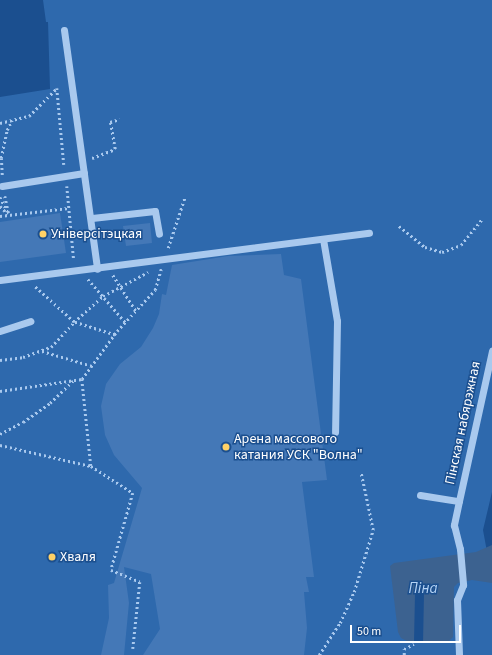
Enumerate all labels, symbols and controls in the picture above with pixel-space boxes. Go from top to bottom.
place label: Універсітэцкая [51,226,142,242]
marker: Універсітэцкая [38,229,48,239]
street label: Пінская набярэжная [442,360,484,486]
place label: Арена массового катания УСК "Волна" [234,431,363,464]
marker: Арена массового катания УСК "Волна" [221,442,231,452]
place label: Хваля [60,549,96,565]
marker: Хваля [47,552,57,562]
water label: Піна [409,580,437,598]
scale bar [352,617,463,643]
text: 50 m [357,623,381,640]

